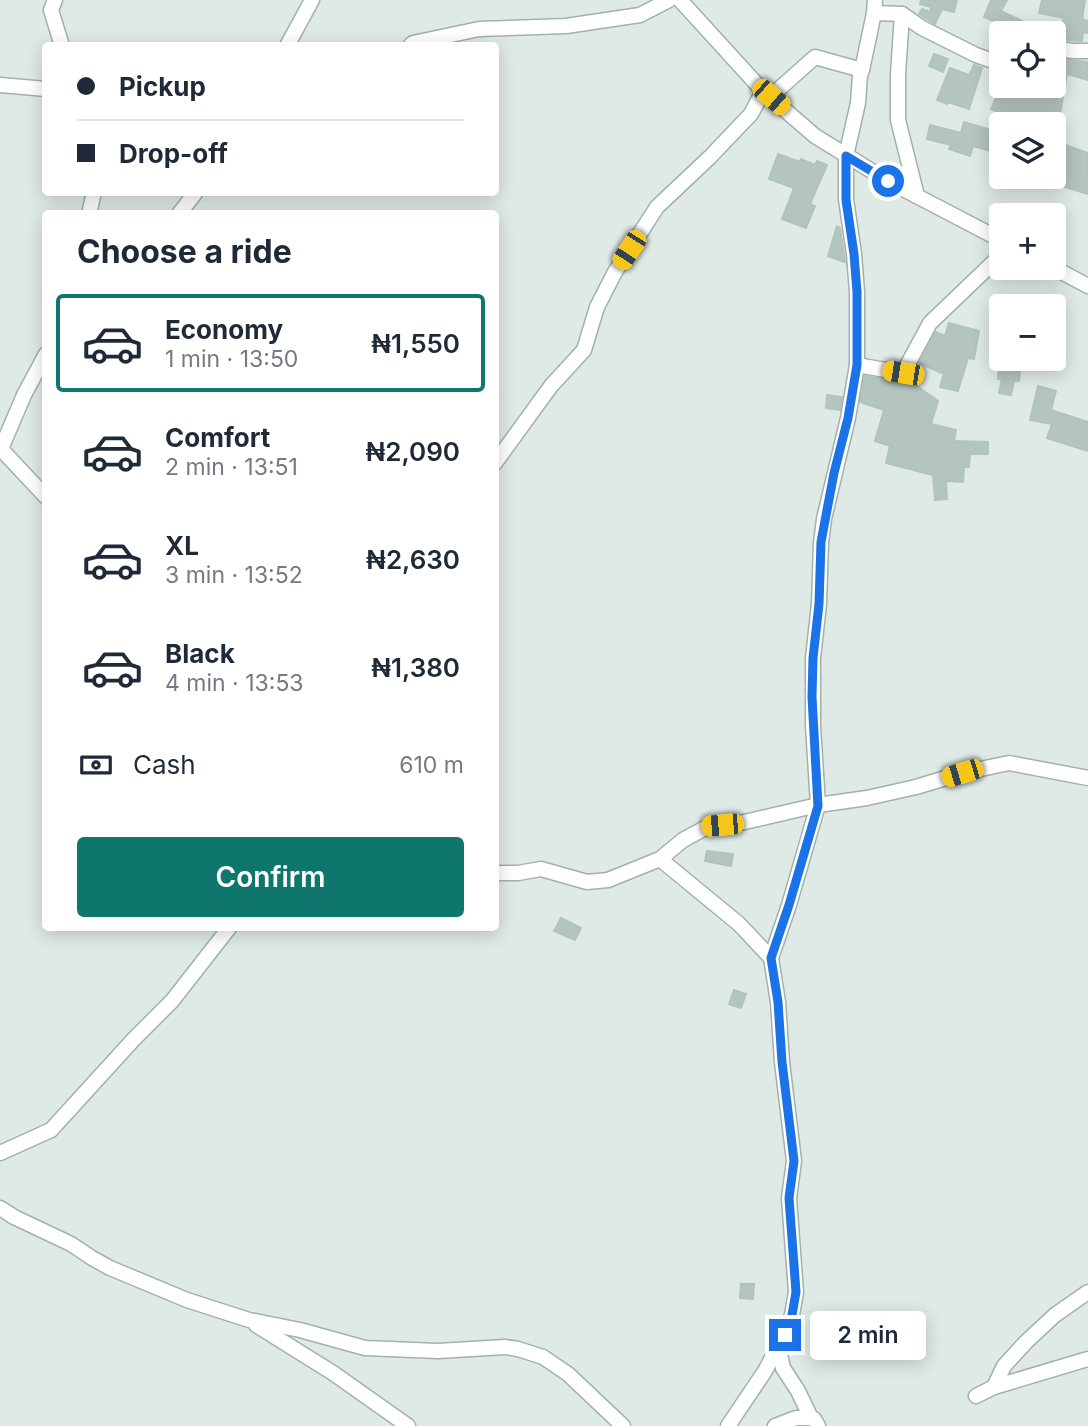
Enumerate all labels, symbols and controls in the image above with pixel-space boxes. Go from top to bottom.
map controls [989,21,1066,371]
button: locate [989,21,1066,98]
text: Pickup [119,71,206,102]
car [749,75,794,119]
button: layers [989,112,1066,189]
text: Drop-off [119,138,228,169]
route start [872,165,904,197]
button: + [989,203,1066,280]
car [609,227,650,273]
text: Choose a ride [77,232,292,271]
button: − [989,294,1066,371]
icon: car [81,312,144,375]
text: Economy [165,314,283,345]
text: ₦1,550 [371,328,460,359]
text: 1 min · 13:50 [165,345,298,373]
car [881,359,926,387]
icon: car [81,420,144,483]
text: Comfort [165,422,270,453]
text: ₦2,090 [366,436,460,467]
text: 2 min · 13:51 [165,453,298,481]
icon: car [81,528,144,591]
text: XL [165,530,199,561]
text: ₦2,630 [366,544,460,575]
text: 3 min · 13:52 [165,561,303,589]
icon: car [81,636,144,699]
text: Black [165,638,235,669]
text: ₦1,380 [371,652,460,683]
text: 4 min · 13:53 [165,669,304,697]
icon: cash [77,746,115,784]
text: Cash [133,749,196,780]
text: 610 m [399,751,464,779]
car [939,757,986,789]
car [701,813,744,837]
button: Confirm [77,837,464,917]
callout: 2 min [810,1310,925,1360]
route end [769,1319,801,1351]
text: 2 min [838,1321,898,1349]

